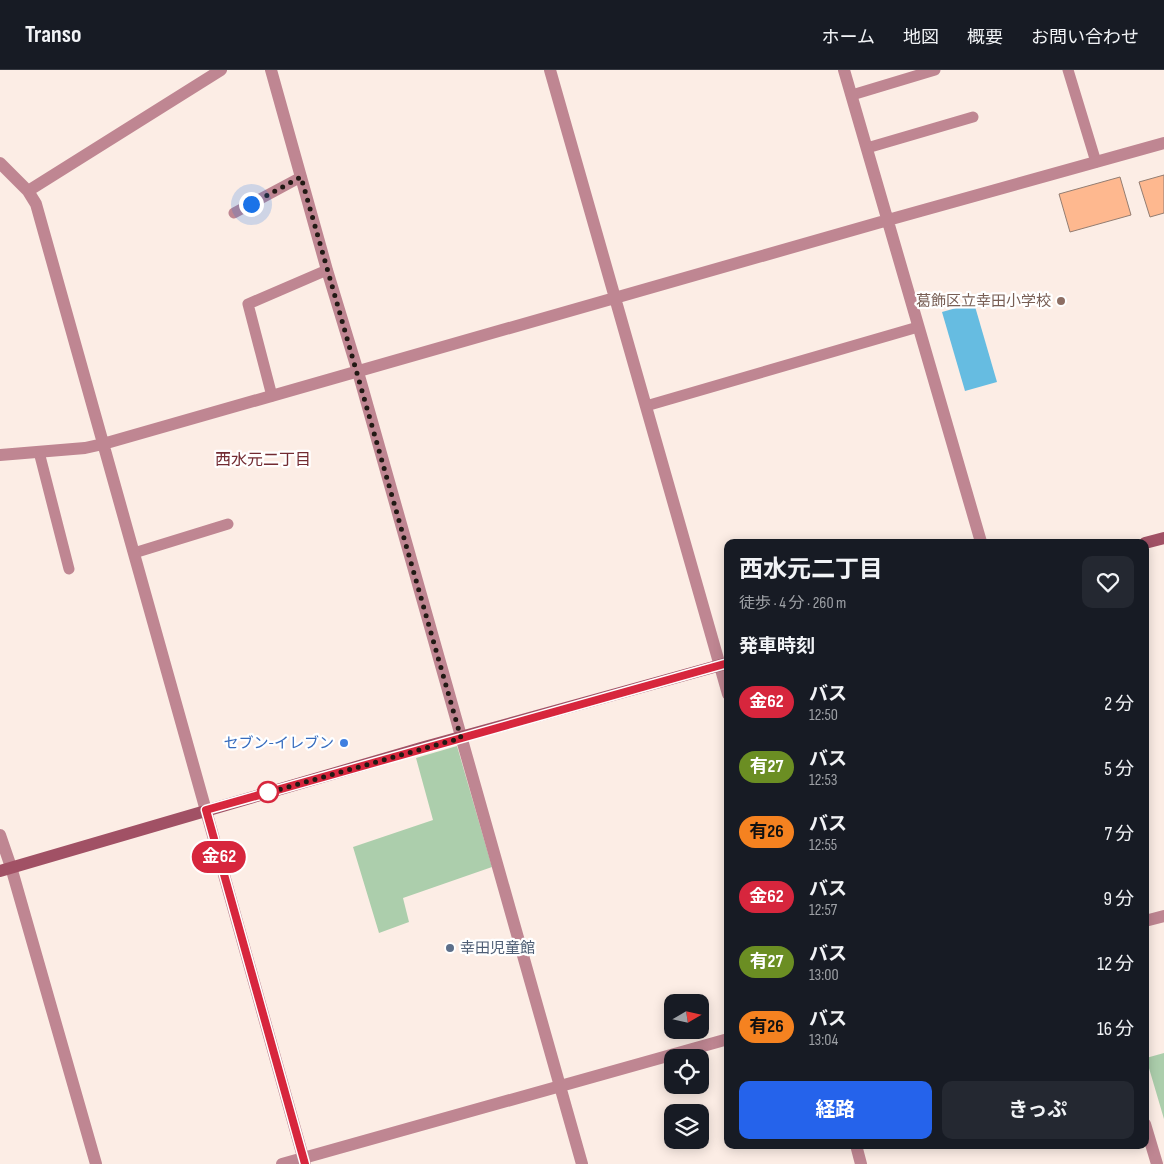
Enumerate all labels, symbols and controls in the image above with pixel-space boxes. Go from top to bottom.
text: Transo [25,20,81,49]
text: ホーム [822,27,875,48]
text: 地図 [903,27,939,48]
text: 概要 [967,27,1003,48]
text: お問い合わせ [1031,27,1139,48]
your location [239,192,264,217]
place label: 葛飾区立幸田小学校 [916,292,1051,311]
marker: 葛飾区立幸田小学校 [1055,295,1067,307]
district label: 西水元二丁目 [215,451,311,470]
text: 西水元二丁目 [739,555,883,584]
button: heart [1082,556,1134,608]
text: 徒歩 · 4 分 · 260 m [739,594,846,613]
text: 発車時刻 [739,635,815,658]
text: バス [809,683,847,706]
text: 金62 [749,691,784,712]
text: 2 分 [1104,693,1134,716]
text: 12:50 [809,706,838,725]
place label: セブン-イレブン [223,734,334,753]
marker: セブン-イレブン [338,737,350,749]
text: バス [809,748,847,771]
text: 有27 [750,756,783,777]
text: 5 分 [1104,758,1134,781]
text: 12:53 [809,771,838,790]
unlabelled marker [257,781,279,803]
text: バス [809,813,847,836]
text: 有26 [749,821,784,842]
text: 7 分 [1104,823,1134,846]
text: 12:55 [809,836,837,855]
line badge: 金62 [190,841,248,873]
text: 金62 [202,846,236,867]
text: バス [809,878,847,901]
text: 金62 [749,886,784,907]
text: 9 分 [1104,888,1134,911]
text: 12:57 [809,901,837,920]
place label: 幸田児童館 [460,939,535,958]
marker: 幸田児童館 [444,942,456,954]
text: バス [809,943,847,966]
text: 有27 [750,951,783,972]
text: 12 分 [1097,953,1134,976]
text: 13:00 [809,966,839,985]
north arrow [664,994,709,1039]
map controls [664,994,709,1149]
text: バス [809,1008,847,1031]
text: 有26 [749,1016,784,1037]
text: 16 分 [1097,1018,1134,1041]
text: 13:04 [809,1031,838,1050]
button: locate [664,1049,709,1094]
button: 経路 [739,1081,932,1139]
button: きっぷ [942,1081,1134,1139]
button: layers [664,1104,709,1149]

